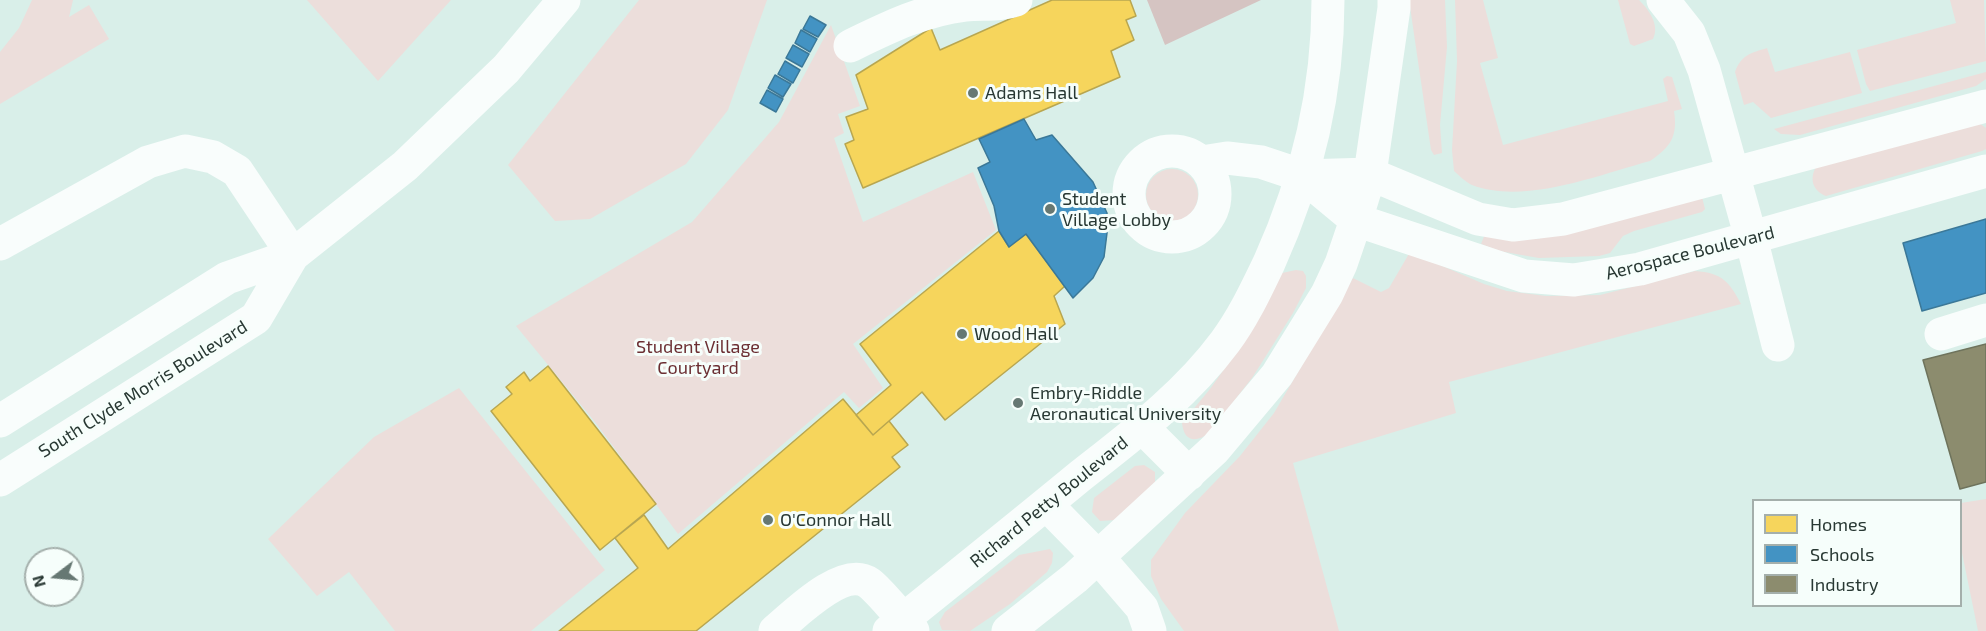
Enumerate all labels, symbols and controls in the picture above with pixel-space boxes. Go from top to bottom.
place label: Adams Hall [985,82,1078,104]
marker: Adams Hall [966,86,980,100]
place label: Student Village Lobby [1062,188,1171,230]
marker: Student Village Lobby [1043,202,1057,216]
street label: Aerospace Boulevard [1603,222,1777,284]
street label: South Clyde Morris Boulevard [35,316,251,462]
place label: Wood Hall [974,323,1058,345]
marker: Wood Hall [955,327,969,341]
park label: Student Village Courtyard [636,336,760,378]
place label: Embry-Riddle Aeronautical University [1030,382,1221,424]
marker: Embry-Riddle Aeronautical University [1011,396,1025,410]
street label: Richard Petty Boulevard [966,432,1132,572]
legend [1752,499,1962,607]
place label: O'Connor Hall [780,509,891,531]
marker: O'Connor Hall [761,513,775,527]
text: Homes [1810,513,1867,535]
text: Schools [1810,543,1874,565]
north arrow [24,547,84,607]
text: N [27,573,49,590]
text: Industry [1810,573,1879,595]

